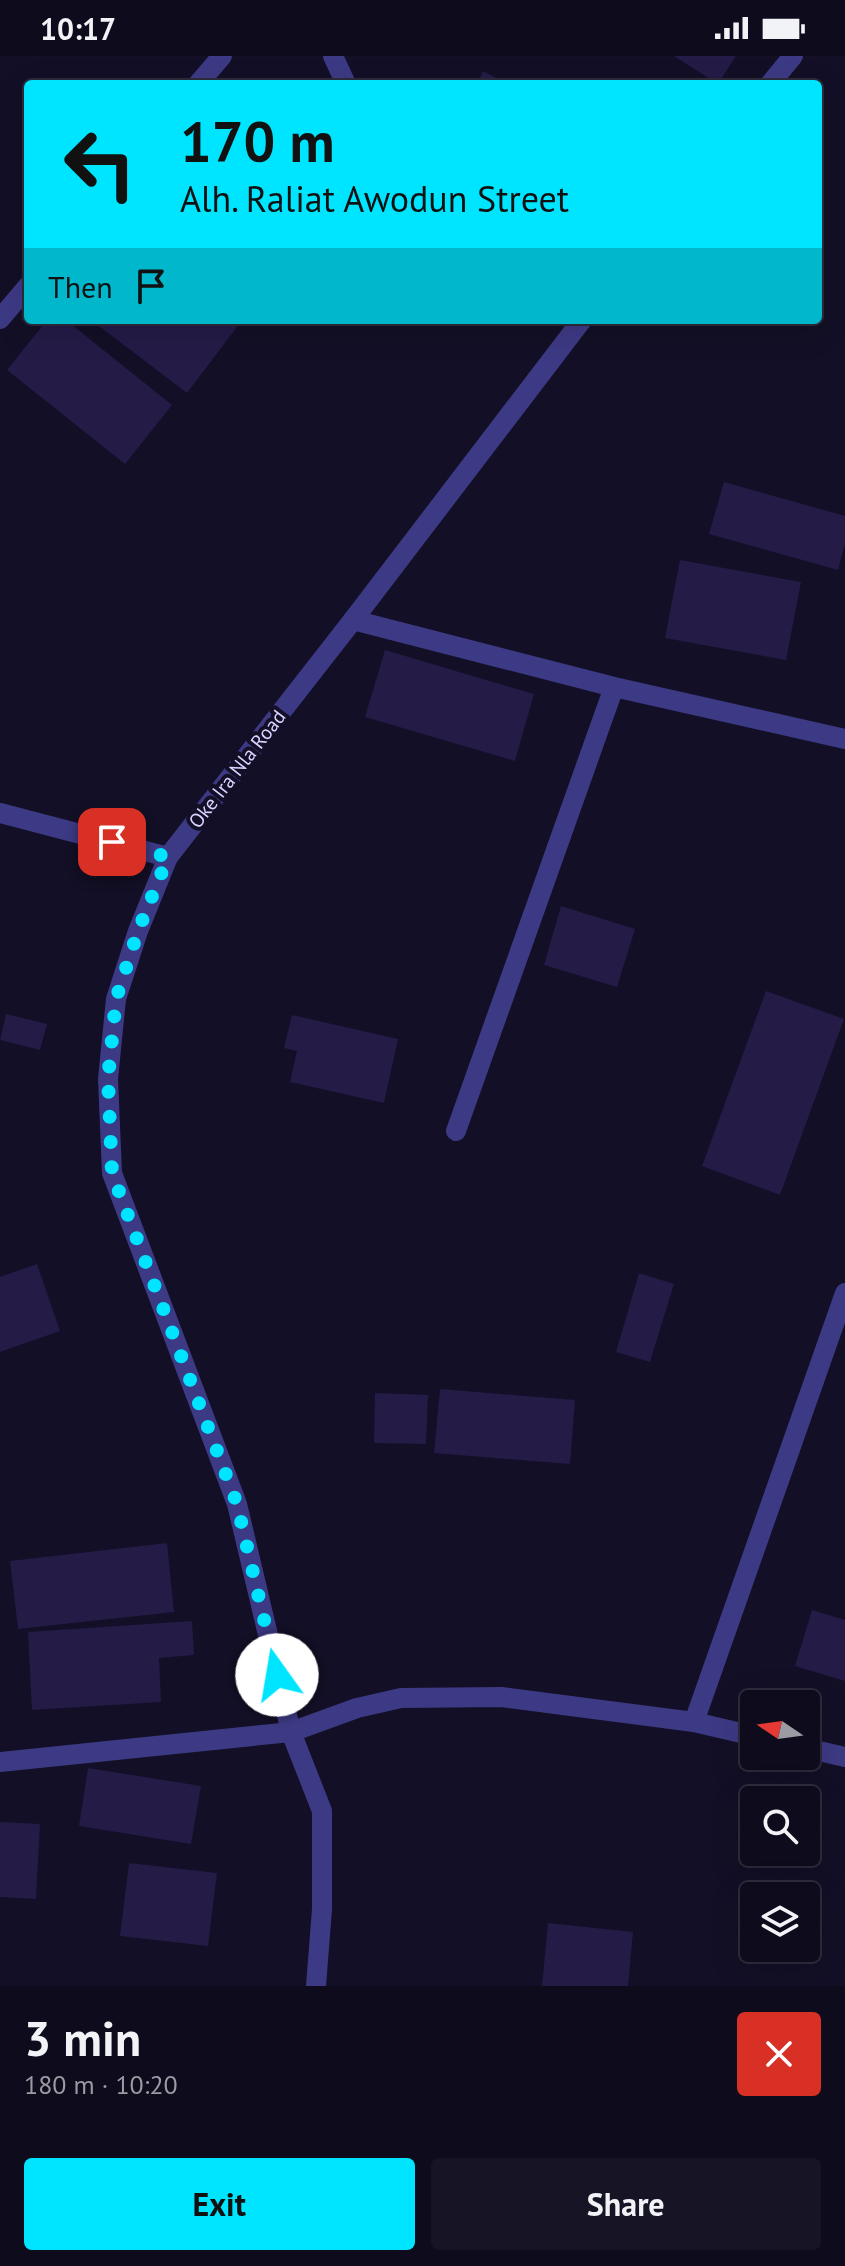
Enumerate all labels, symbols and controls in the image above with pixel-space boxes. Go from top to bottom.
text: 10:17 [40,9,116,48]
text: 170 m [180,105,335,177]
icon: left [48,112,152,216]
text: Alh. Raliat Awodun Street [180,175,569,222]
icon: arrive [129,264,173,308]
text: Then [48,267,113,306]
street label: Oke Ira Nla Road [183,705,291,833]
pin [78,808,146,876]
icon: arrive [90,820,134,864]
position arrow [235,1633,319,1717]
north arrow [740,1690,820,1770]
map controls [740,1690,820,1962]
button: search [740,1786,820,1866]
button: layers [740,1882,820,1962]
text: 3 min [24,2007,141,2069]
button: close [737,2012,821,2096]
text: 180 m · 10:20 [24,2068,178,2101]
button: Exit [24,2158,415,2250]
button: Share [431,2158,821,2250]

